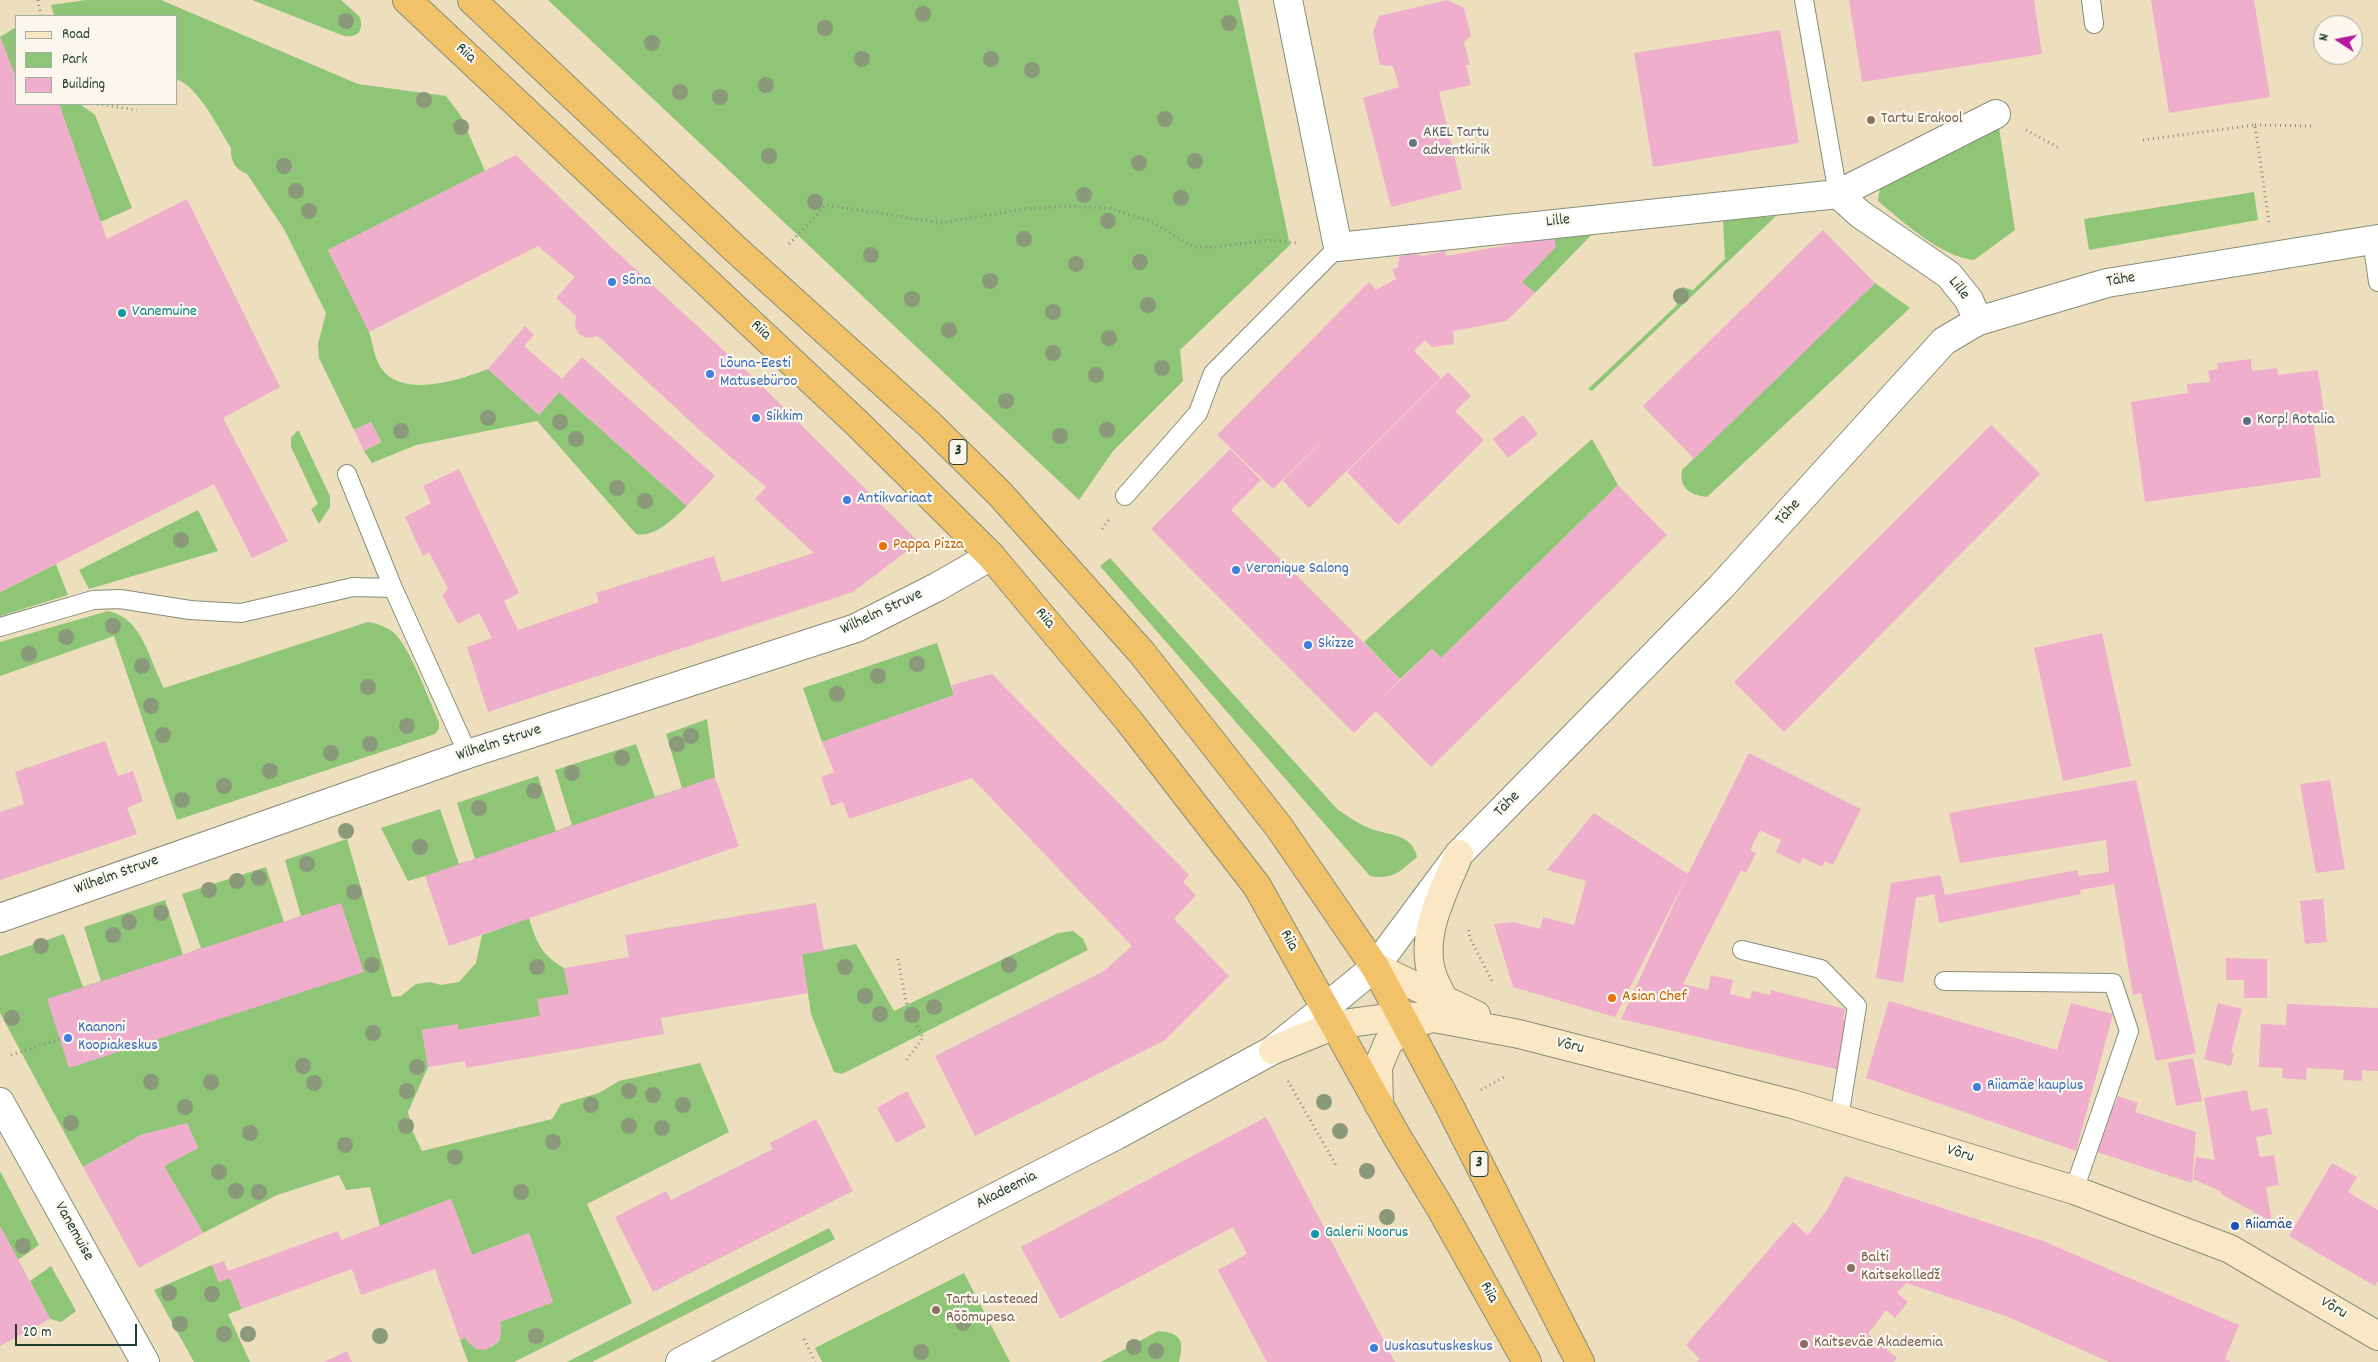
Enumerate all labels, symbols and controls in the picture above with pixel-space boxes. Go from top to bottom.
legend [15,15,178,105]
north arrow [2313,15,2363,65]
text: Road [62,24,90,46]
text: N [2314,32,2335,43]
street label: Riia [451,40,479,68]
text: Park [62,49,88,71]
text: Building [62,74,105,96]
place label: Tartu Erakool [1881,110,1963,130]
marker: Tartu Erakool [1865,114,1877,126]
place label: AKEL Tartu adventkirik [1423,124,1490,162]
marker: AKEL Tartu adventkirik [1407,137,1419,149]
street label: Lille [1545,211,1571,233]
street label: Tähe [2105,269,2137,293]
place label: Sõna [622,272,651,292]
street label: Lille [1943,274,1973,304]
marker: Sõna [606,276,618,288]
place label: Vanemuine [132,303,197,323]
marker: Vanemuine [116,307,128,319]
street label: Riia [746,317,774,345]
place label: Lõuna-Eesti Matusebüroo [720,355,797,393]
marker: Lõuna-Eesti Matusebüroo [704,368,716,380]
place label: Sikkim [766,408,803,428]
place label: Korp! Rotalia [2257,411,2335,431]
marker: Sikkim [750,412,762,424]
marker: Korp! Rotalia [2241,415,2253,427]
road number: 3 [949,440,967,464]
place label: Antikvariaat [857,490,932,510]
marker: Antikvariaat [841,494,853,506]
street label: Tähe [1772,496,1806,530]
place label: Pappa Pizza [893,536,964,556]
marker: Pappa Pizza [877,540,889,552]
place label: Veronique Salong [1246,560,1349,580]
marker: Veronique Salong [1230,564,1242,576]
street label: Wilhelm Struve [838,586,926,640]
street label: Riia [1030,605,1058,633]
place label: Skizze [1318,635,1354,655]
marker: Skizze [1302,639,1314,651]
street label: Wilhelm Struve [454,721,544,767]
street label: Tähe [1491,788,1525,822]
street label: Wilhelm Struve [72,852,162,900]
street label: Riia [1274,927,1302,955]
place label: Asian Chef [1622,988,1687,1008]
marker: Asian Chef [1606,992,1618,1004]
place label: Kaanoni Koopiakeskus [78,1019,158,1057]
marker: Kaanoni Koopiakeskus [62,1032,74,1044]
street label: Võru [1554,1034,1586,1060]
place label: Riiamäe kauplus [1987,1077,2084,1097]
marker: Riiamäe kauplus [1971,1081,1983,1093]
street label: Võru [1944,1142,1976,1168]
road number: 3 [1470,1152,1488,1176]
street label: Akadeemia [973,1168,1041,1214]
street label: Vanemuise [49,1199,97,1265]
place label: Riiamäe [2245,1216,2292,1236]
marker: Riiamäe [2229,1220,2241,1232]
place label: Galerii Noorus [1325,1224,1409,1244]
marker: Galerii Noorus [1309,1228,1321,1240]
place label: Balti Kaitsekolledž [1861,1249,1940,1287]
marker: Balti Kaitsekolledž [1845,1262,1857,1274]
street label: Riia [1474,1279,1502,1307]
place label: Tartu Lasteaed Rõõmupesa [946,1291,1038,1329]
street label: Võru [2316,1294,2350,1324]
marker: Tartu Lasteaed Rõõmupesa [930,1304,942,1316]
scale bar [18,1314,140,1346]
text: 20 m [23,1322,51,1344]
place label: Kaitseväe Akadeemia [1814,1334,1943,1354]
place label: Uuskasutuskeskus [1384,1338,1493,1358]
marker: Kaitseväe Akadeemia [1798,1338,1810,1350]
marker: Uuskasutuskeskus [1368,1342,1380,1354]

